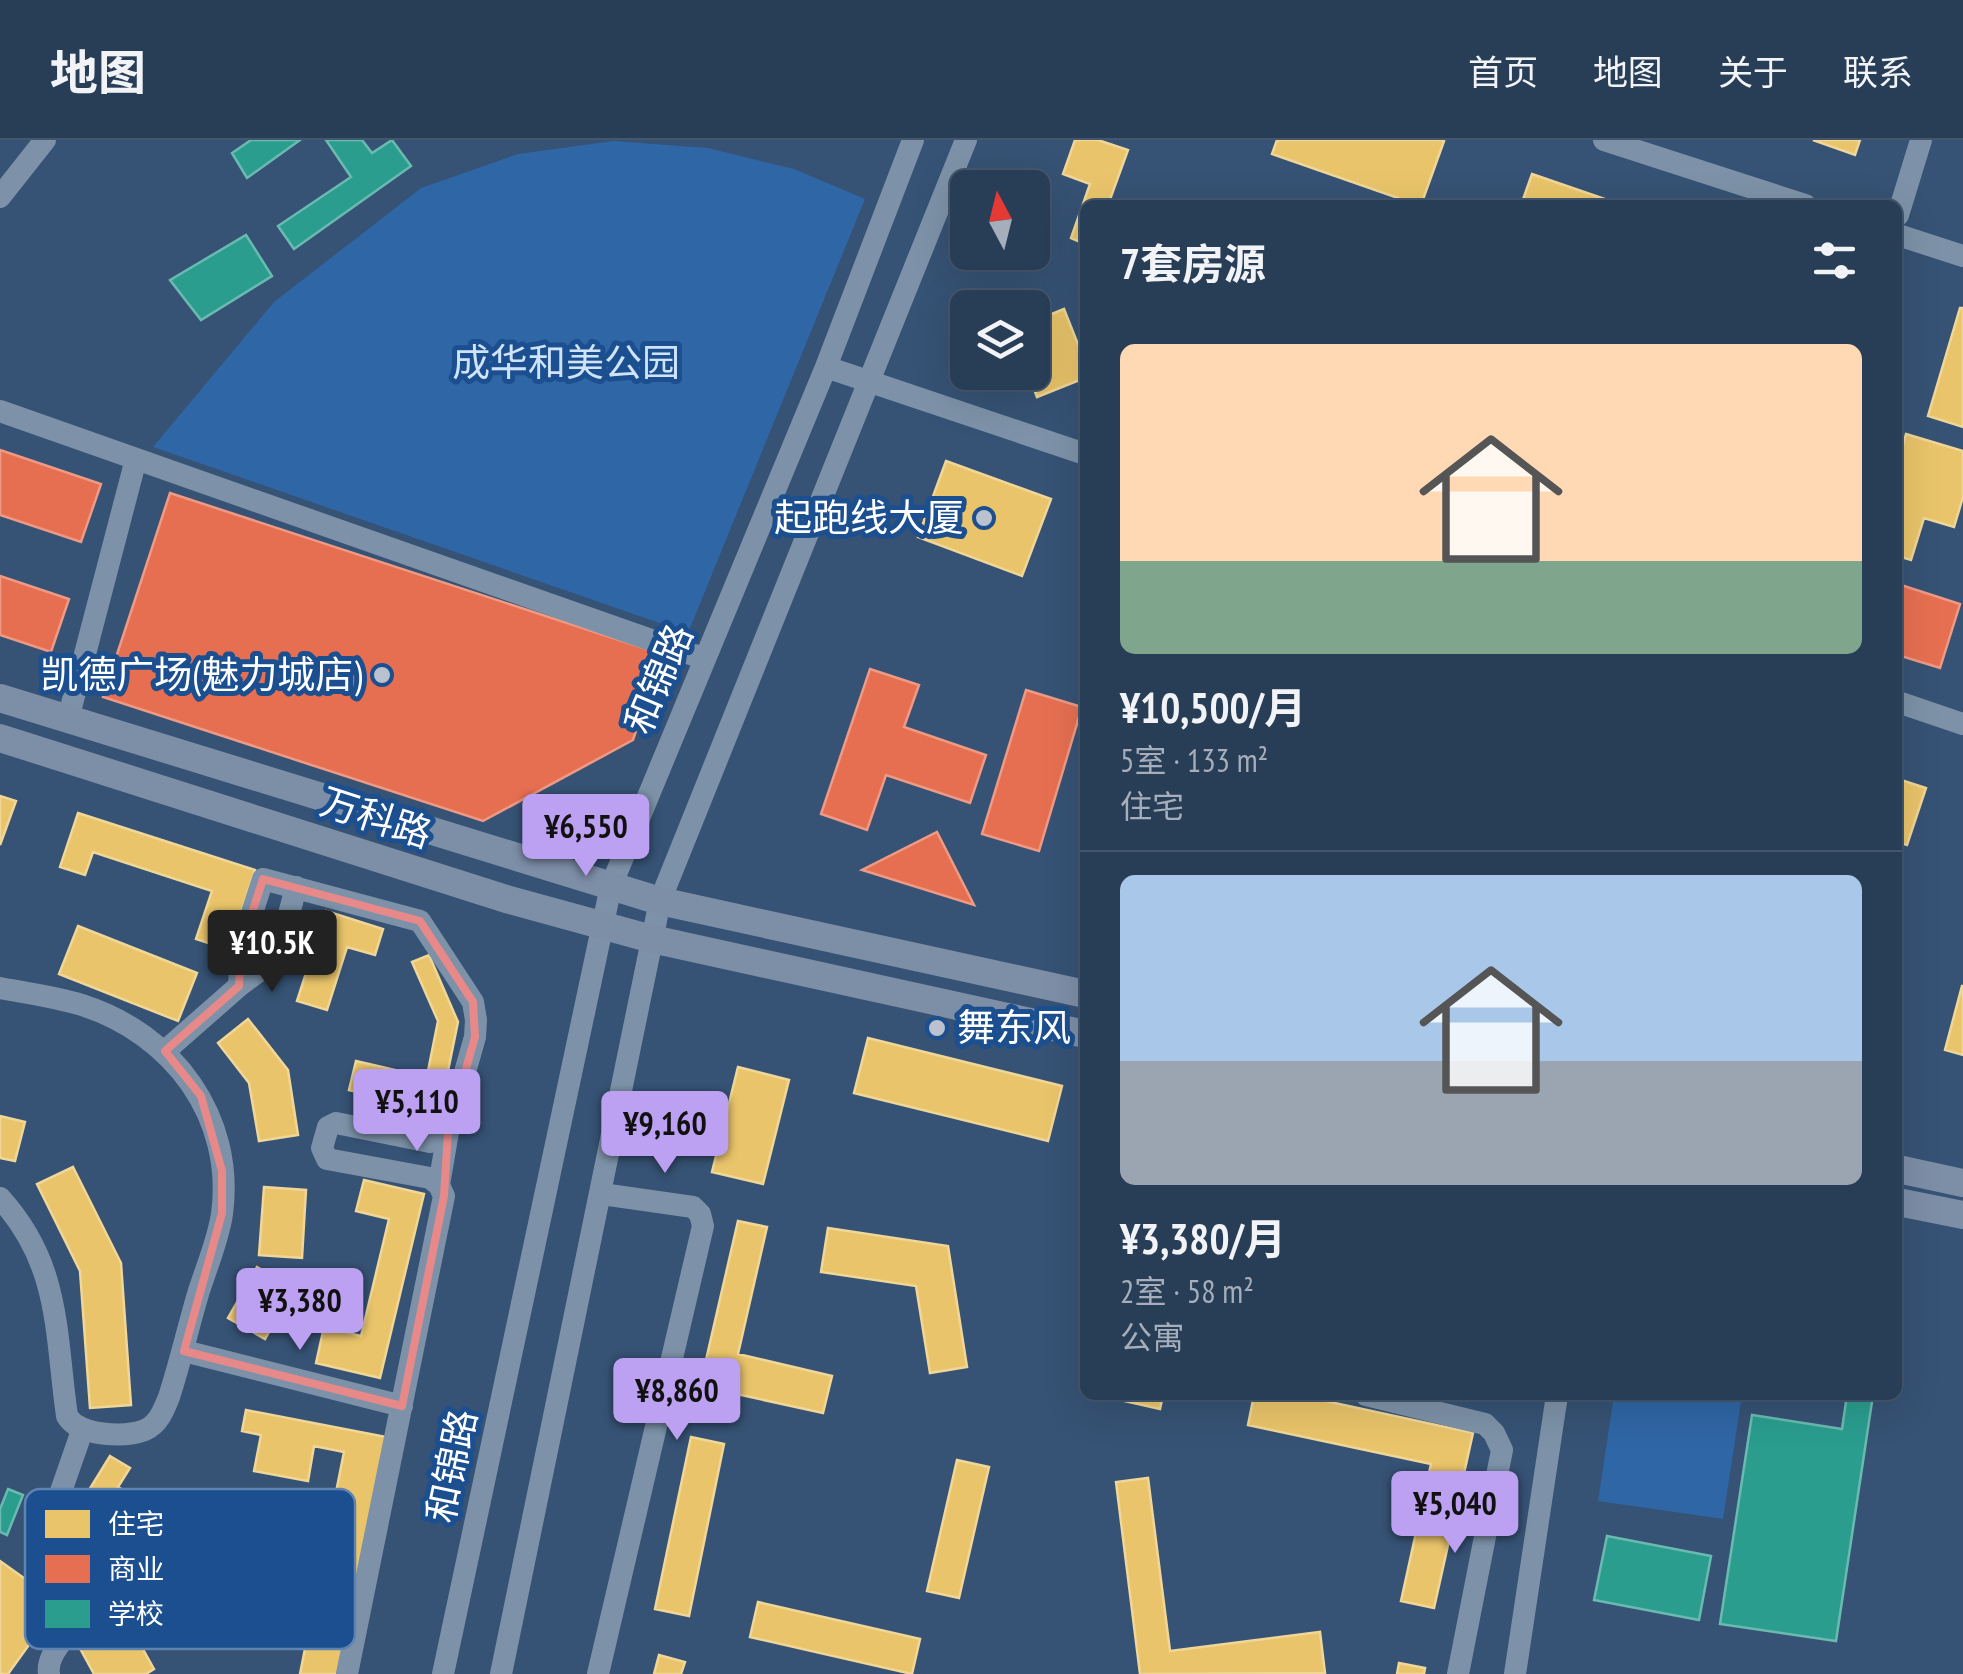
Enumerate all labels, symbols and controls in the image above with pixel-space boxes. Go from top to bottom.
text: 地图 [50,41,146,103]
text: 首页 [1468,49,1538,95]
text: 地图 [1593,49,1663,95]
text: 关于 [1718,49,1788,95]
text: 联系 [1843,49,1913,95]
north arrow [950,170,1050,270]
map controls [950,170,1050,390]
icon: filters [1807,233,1862,288]
text: 7套房源 [1120,236,1266,291]
button: layers [950,290,1050,390]
park label: 成华和美公园 [452,337,680,386]
icon: home [1401,409,1581,589]
place label: 起跑线大厦 [774,492,964,541]
marker: 起跑线大厦 [973,507,995,529]
street label: 和锦路 [613,616,702,740]
place label: 凯德广场(魅力城店) [40,649,362,698]
marker: 凯德广场(魅力城店) [371,664,393,686]
text: ¥10,500/月 [1120,680,1306,735]
text: 5室 · 133 m² [1120,739,1268,781]
street label: 万科路 [315,776,438,857]
text: 住宅 [1120,785,1184,827]
pin: ¥6,550 [505,794,667,879]
text: ¥6,550 [544,805,628,847]
pin: ¥10.5K [191,910,353,995]
text: ¥10.5K [230,921,314,963]
icon: home [1401,940,1581,1120]
place label: 舞东风 [957,1002,1071,1051]
marker: 舞东风 [926,1017,948,1039]
pin: ¥5,110 [336,1069,498,1154]
text: ¥5,110 [375,1080,459,1122]
pin: ¥9,160 [584,1091,746,1176]
text: ¥9,160 [623,1102,707,1144]
text: ¥3,380/月 [1120,1211,1286,1266]
pin: ¥3,380 [219,1268,381,1353]
text: 2室 · 58 m² [1120,1270,1254,1312]
text: ¥3,380 [258,1279,342,1321]
text: 公寓 [1120,1316,1184,1358]
pin: ¥8,860 [596,1358,758,1443]
text: ¥8,860 [635,1369,719,1411]
street label: 和锦路 [415,1405,486,1527]
pin: ¥5,040 [1374,1471,1536,1556]
text: ¥5,040 [1413,1482,1497,1524]
legend [25,1489,355,1649]
text: 住宅 [108,1505,164,1542]
text: 商业 [108,1550,164,1587]
text: 学校 [108,1595,164,1632]

